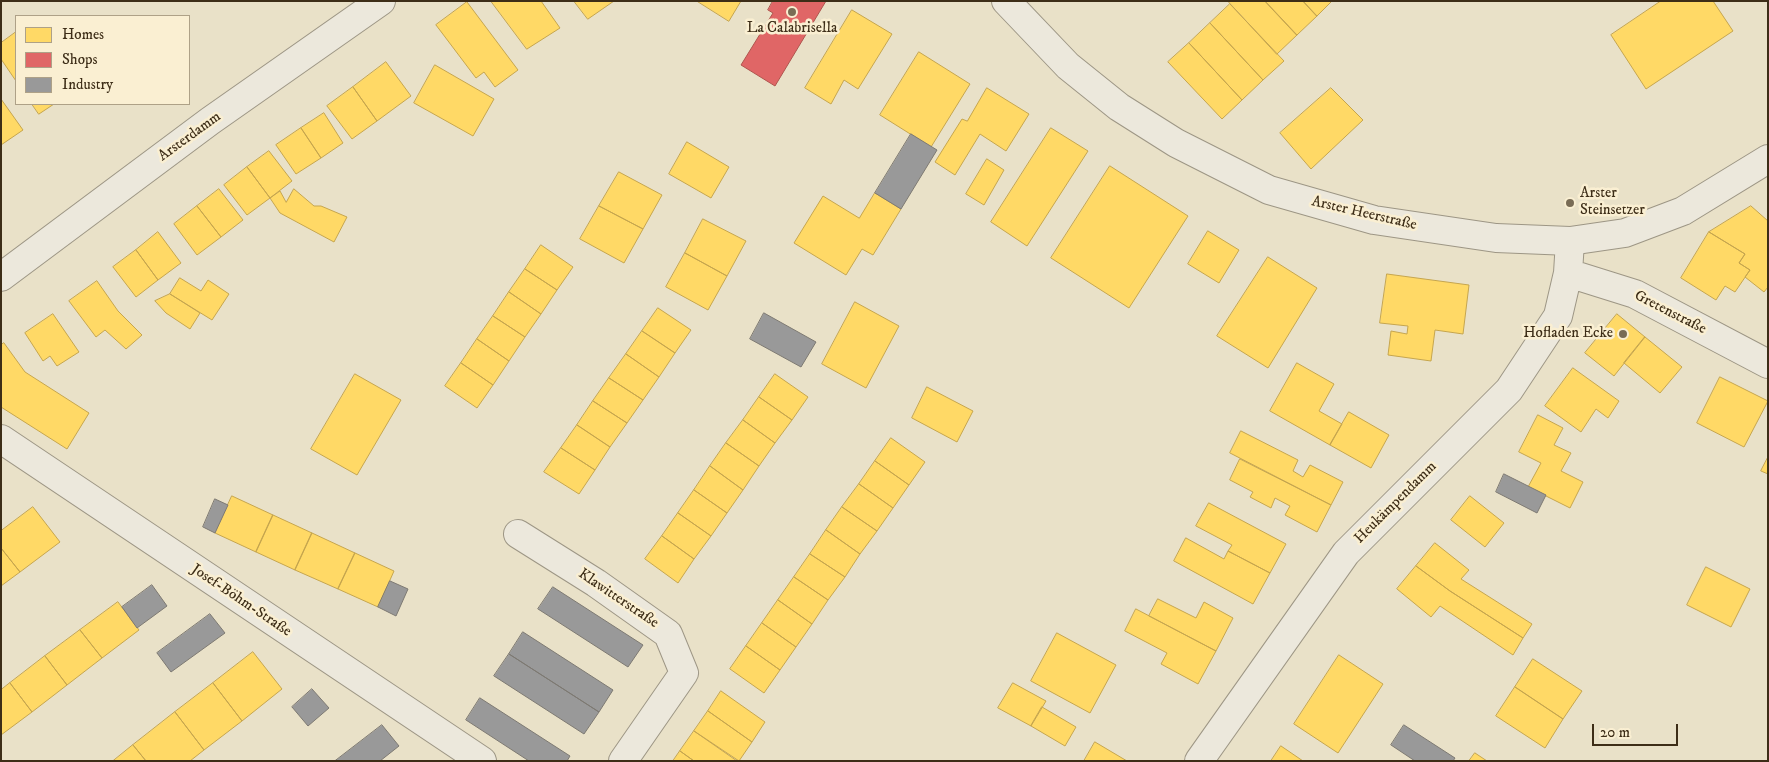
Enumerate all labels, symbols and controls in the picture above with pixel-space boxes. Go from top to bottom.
marker: La Calabrisella [786,6,798,18]
legend [15,15,190,105]
place label: La Calabrisella [747,20,837,38]
text: Homes [62,25,104,44]
text: Shops [62,50,98,69]
text: Industry [62,75,113,94]
street label: Arsterdamm [155,108,225,166]
place label: Arster Steinsetzer [1580,185,1645,220]
street label: Arster Heerstraße [1310,193,1418,235]
marker: Arster Steinsetzer [1564,197,1576,209]
street label: Gretenstraße [1631,287,1709,339]
place label: Hofladen Ecke [1523,325,1613,343]
marker: Hofladen Ecke [1617,328,1629,340]
street label: Heukämpendamm [1351,458,1441,548]
street label: Josef-Böhm-Straße [188,561,294,641]
street label: Klawitterstraße [574,565,662,633]
scale bar [1594,714,1680,746]
text: 20 m [1600,723,1630,742]

